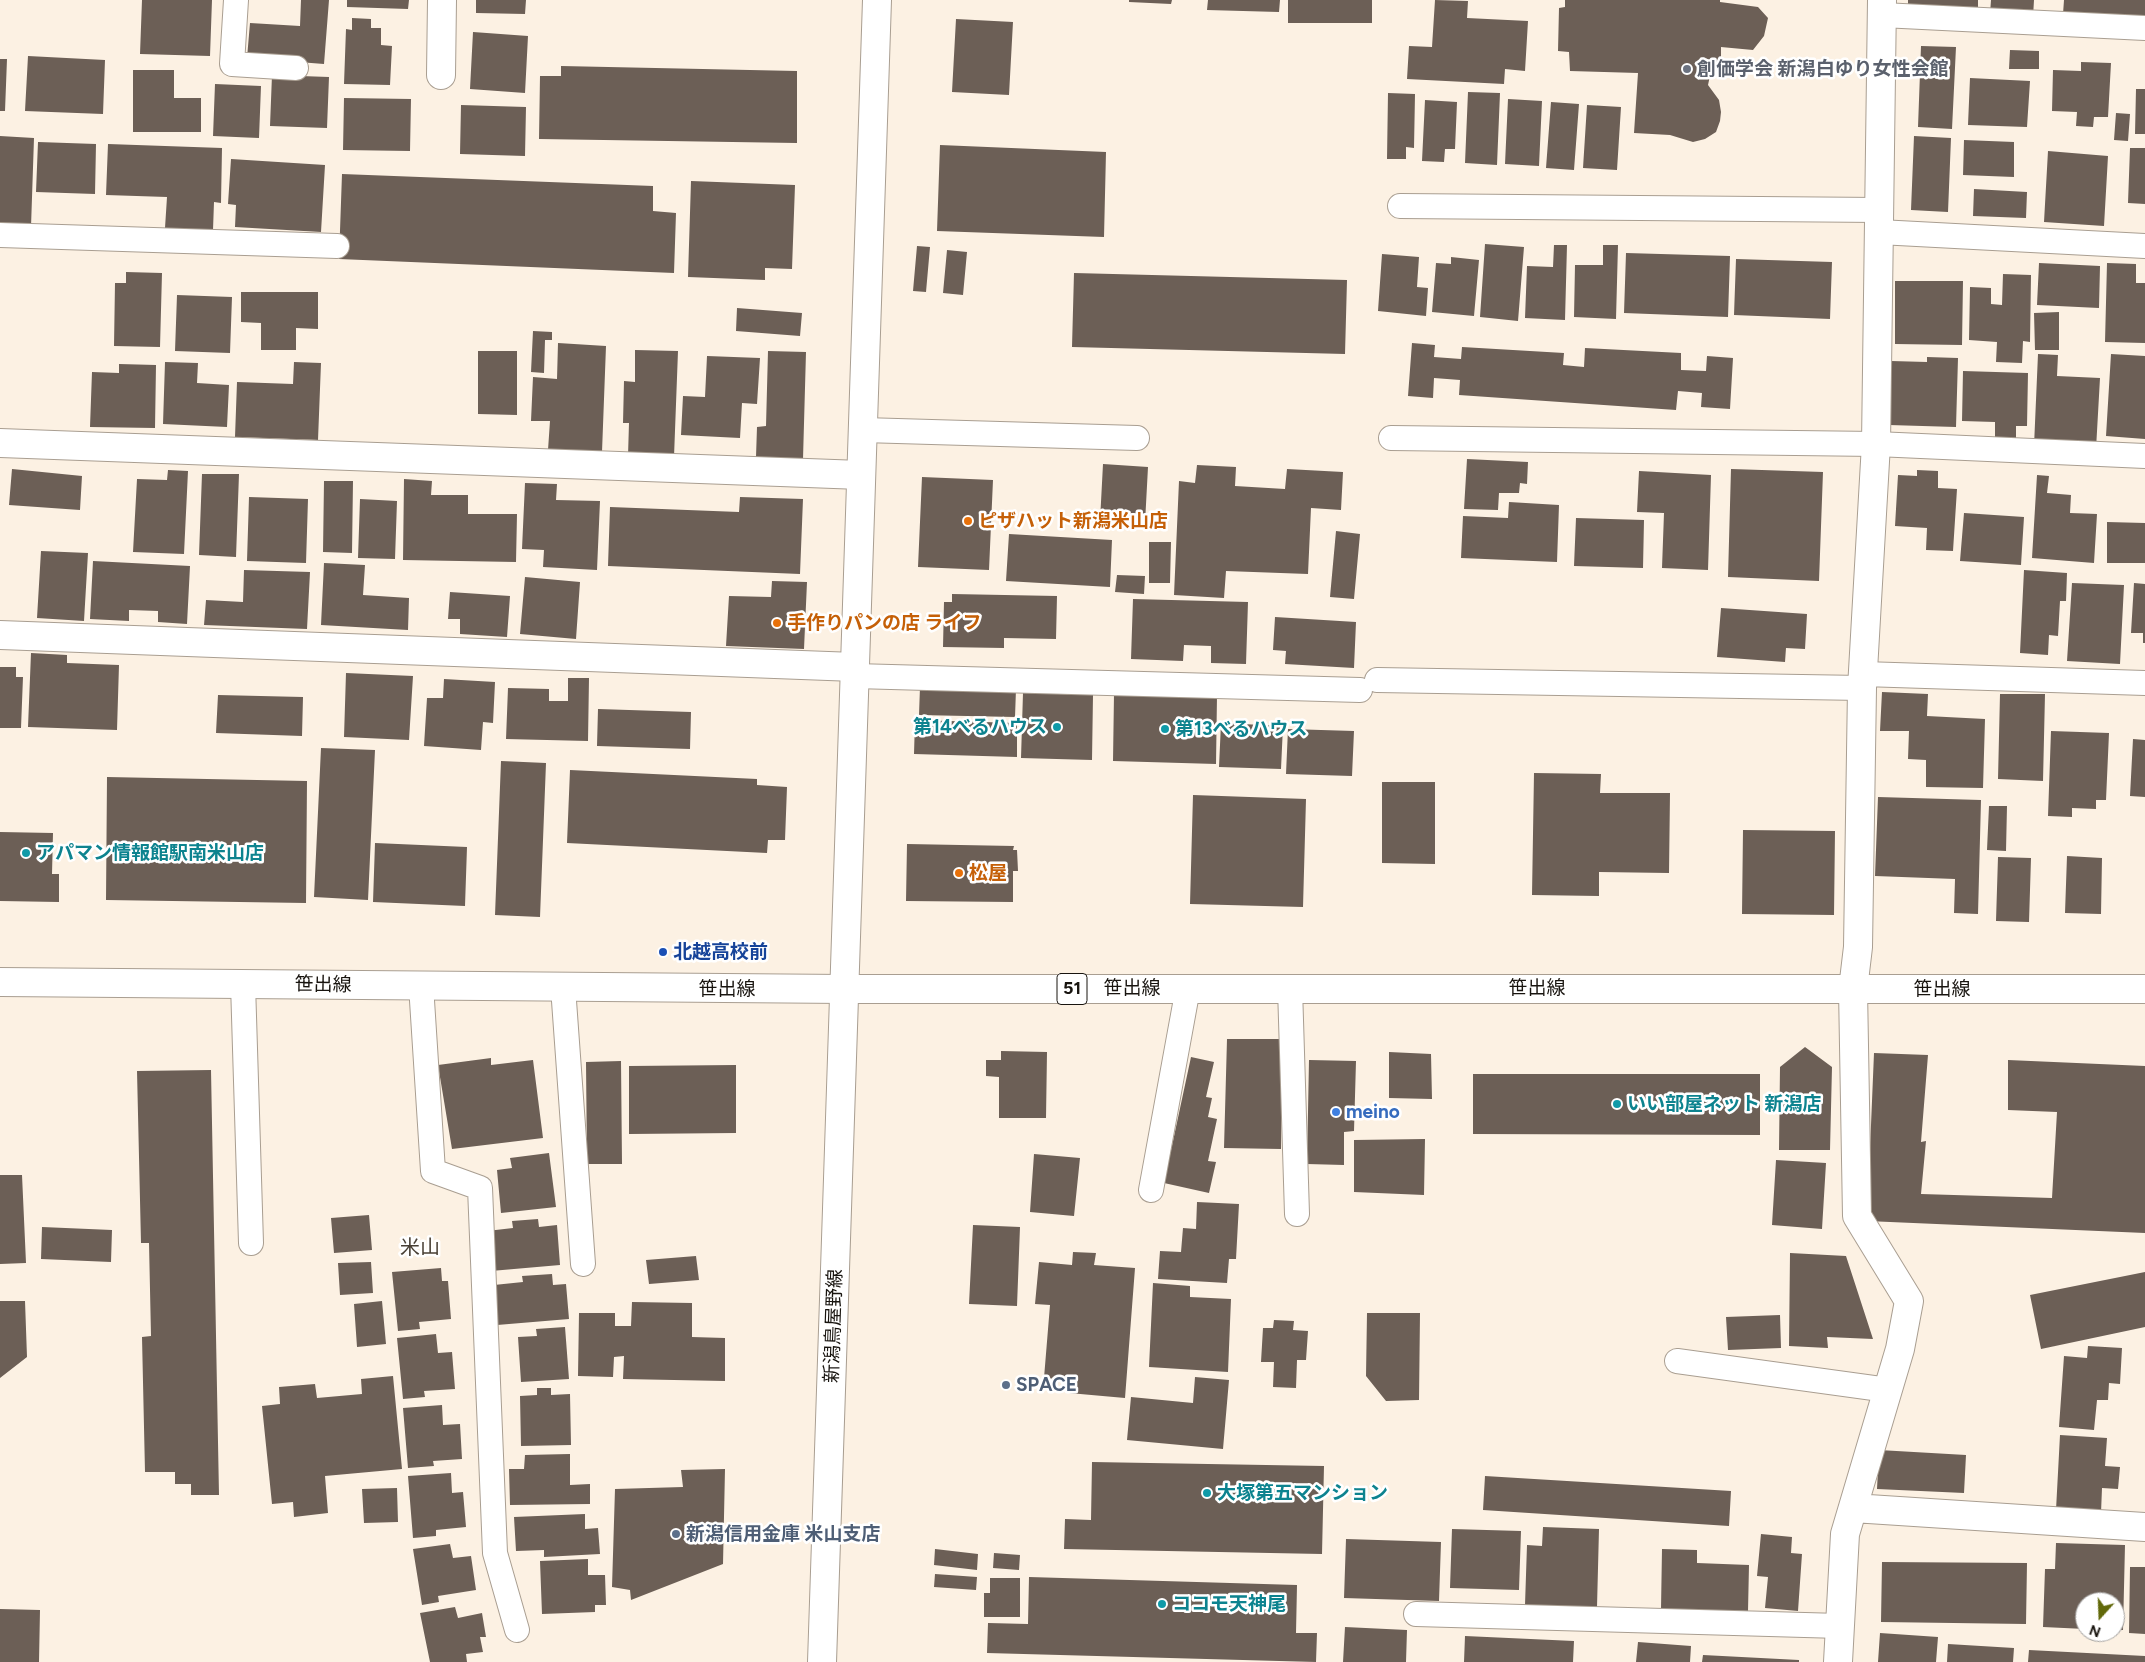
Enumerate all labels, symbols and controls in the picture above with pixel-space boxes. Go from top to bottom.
place label: 創価学会 新潟白ゆり女性会館 [1697,58,1949,80]
marker: 創価学会 新潟白ゆり女性会館 [1681,63,1693,75]
place label: ピザハット新潟米山店 [978,510,1168,532]
marker: ピザハット新潟米山店 [962,515,974,527]
place label: 手作りパンの店 ライフ [787,612,982,634]
marker: 手作りパンの店 ライフ [771,617,783,629]
place label: 第14べるハウス [913,716,1047,738]
place label: 第13べるハウス [1175,718,1308,740]
marker: 第14べるハウス [1051,721,1063,733]
marker: 第13べるハウス [1159,723,1171,735]
place label: アパマン情報館駅南米山店 [36,842,264,864]
marker: アパマン情報館駅南米山店 [20,847,32,859]
place label: 松屋 [969,862,1007,884]
marker: 松屋 [953,867,965,879]
place label: 北越高校前 [673,941,768,963]
marker: 北越高校前 [657,946,669,958]
street label: 笹出線 [294,973,352,997]
road number: 51 [1057,974,1087,1004]
street label: 笹出線 [1104,977,1160,999]
street label: 笹出線 [1509,977,1565,999]
street label: 笹出線 [699,978,755,1000]
street label: 笹出線 [1914,978,1970,1000]
place label: いい部屋ネット 新潟店 [1627,1093,1822,1115]
marker: いい部屋ネット 新潟店 [1611,1098,1623,1110]
place label: meino [1346,1101,1400,1123]
marker: meino [1330,1106,1342,1118]
district label: 米山 [400,1236,440,1260]
street label: 新潟鳥屋野線 [821,1269,847,1383]
place label: SPACE [1016,1374,1077,1396]
marker: SPACE [1000,1379,1012,1391]
place label: 大塚第五マンション [1217,1482,1388,1504]
marker: 大塚第五マンション [1201,1487,1213,1499]
place label: 新潟信用金庫 米山支店 [686,1523,881,1545]
marker: 新潟信用金庫 米山支店 [670,1528,682,1540]
north arrow [2075,1592,2125,1642]
place label: ココモ天神尾 [1172,1593,1286,1615]
marker: ココモ天神尾 [1156,1598,1168,1610]
text: N [2087,1621,2103,1640]

